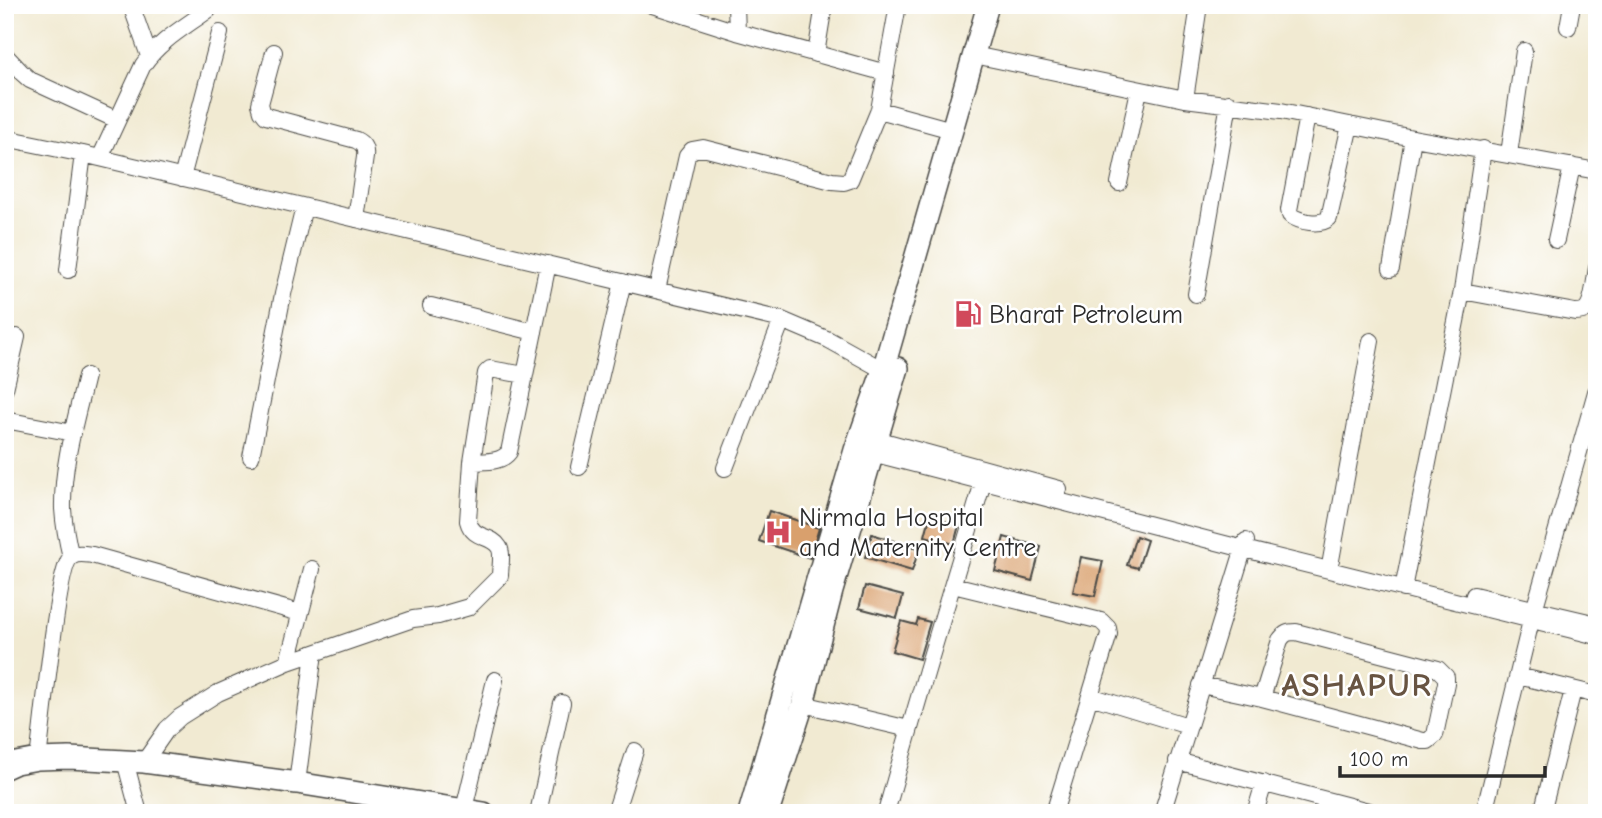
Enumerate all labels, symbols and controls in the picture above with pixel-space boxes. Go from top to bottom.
fuel station icon: Bharat Petroleum [953,299,983,329]
place label: Bharat Petroleum [989,300,1183,330]
place label: Nirmala Hospital and Maternity Centre [799,503,1036,563]
hospital icon: Nirmala Hospital and Maternity Centre [763,517,793,547]
district label: ASHAPUR [1281,666,1433,704]
scale bar [1340,734,1544,778]
text: 100 m [1350,747,1408,771]

